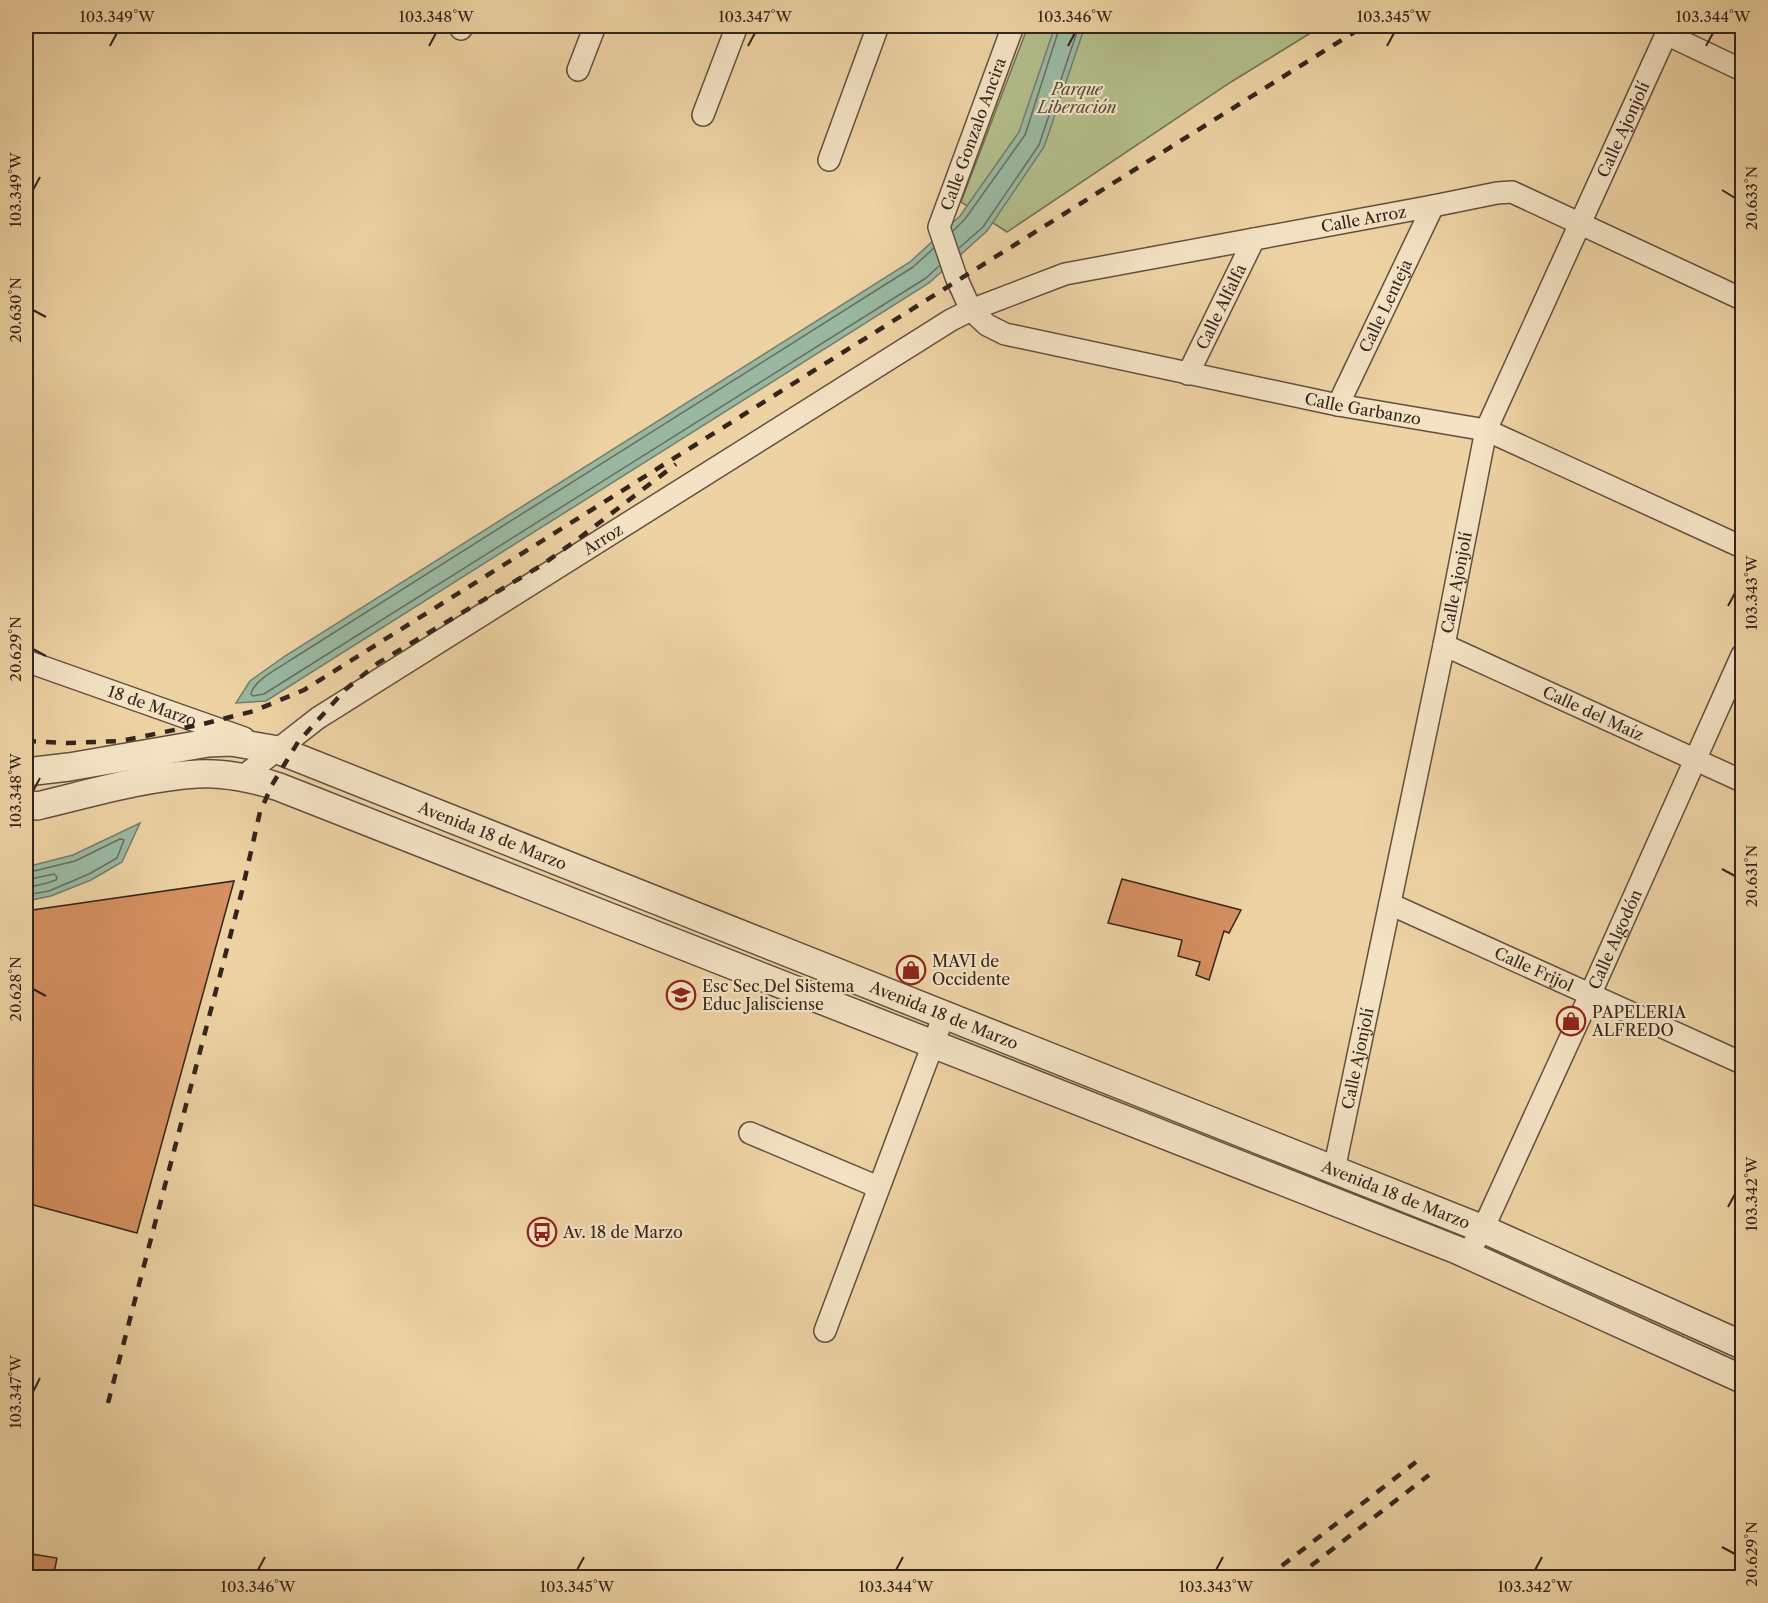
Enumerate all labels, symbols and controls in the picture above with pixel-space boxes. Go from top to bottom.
text: 103.349°W [79,7,155,26]
text: 103.348°W [398,7,474,26]
text: 103.347°W [718,7,792,26]
text: 103.346°W [1038,7,1113,26]
text: 103.345°W [1357,7,1432,26]
text: 103.344°W [1676,7,1751,26]
street label: Calle Gonzalo Ancira [936,54,1010,213]
street label: Calle Ajonjolí [1593,78,1654,180]
park label: Parque Liberación [1036,79,1116,117]
text: 103.349°W [6,152,25,228]
text: 20.633°N [1742,166,1761,230]
street label: Calle Arroz [1319,201,1408,236]
street label: Calle Lenteja [1355,256,1416,355]
street label: Calle Alfalfa [1192,260,1251,353]
text: 20.630°N [6,277,25,343]
street label: Calle Garbanzo [1303,388,1423,429]
street label: Arroz [578,519,626,559]
street label: Calle Ajonjolí [1436,530,1476,635]
text: 103.343°W [1742,555,1761,630]
text: 20.629°N [6,616,25,682]
street label: 18 de Marzo [105,681,200,731]
street label: Calle del Maíz [1539,681,1647,745]
text: 103.348°W [6,753,25,829]
street label: Avenida 18 de Marzo [415,796,570,874]
text: 20.631°N [1742,845,1761,907]
street label: Calle Algodón [1584,886,1646,992]
street label: Calle Frijol [1491,943,1577,996]
place label: MAVI de Occidente [932,951,1010,989]
shop icon: MAVI de Occidente [895,954,927,986]
text: 20.628°N [6,956,25,1022]
place label: Esc Sec Del Sistema Educ Jalisciense [702,976,855,1014]
street label: Avenida 18 de Marzo [866,976,1022,1053]
school or university icon: Esc Sec Del Sistema Educ Jalisciense [665,979,697,1011]
place label: PAPELERIA ALFREDO [1591,1002,1687,1040]
shop icon: PAPELERIA ALFREDO [1555,1005,1587,1037]
street label: Calle Ajonjolí [1337,1006,1378,1111]
street label: Avenida 18 de Marzo [1318,1156,1473,1233]
text: 103.342°W [1742,1156,1761,1231]
bus stop icon: Av. 18 de Marzo [526,1216,558,1248]
place label: Av. 18 de Marzo [562,1222,683,1242]
text: 103.347°W [6,1355,25,1429]
text: 20.629°N [1742,1521,1761,1587]
text: 103.346°W [221,1577,296,1596]
text: 103.345°W [540,1577,615,1596]
text: 103.344°W [859,1577,934,1596]
text: 103.343°W [1179,1577,1254,1596]
text: 103.342°W [1498,1577,1573,1596]

